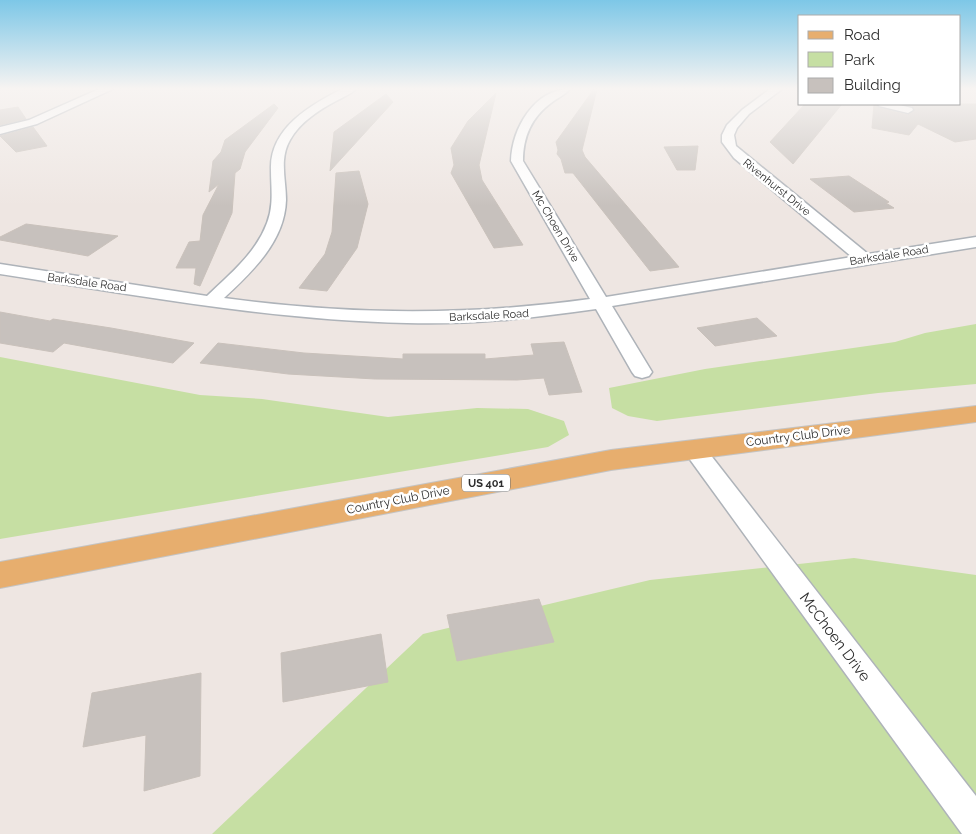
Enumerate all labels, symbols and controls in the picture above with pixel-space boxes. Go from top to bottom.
legend [798,15,961,105]
text: Road [844,26,880,44]
text: Park [844,51,875,69]
text: Building [844,76,901,94]
street label: Rivenhurst Drive [740,156,813,219]
street label: Mc Choen Drive [529,188,582,265]
street label: Barksdale Road [849,243,930,268]
street label: Barksdale Road [47,271,127,295]
street label: Barksdale Road [449,307,529,324]
street label: Country Club Drive [745,423,851,449]
road number: US 401 [462,474,510,492]
street label: Country Club Drive [345,483,451,517]
street label: McChoen Drive [796,589,874,685]

